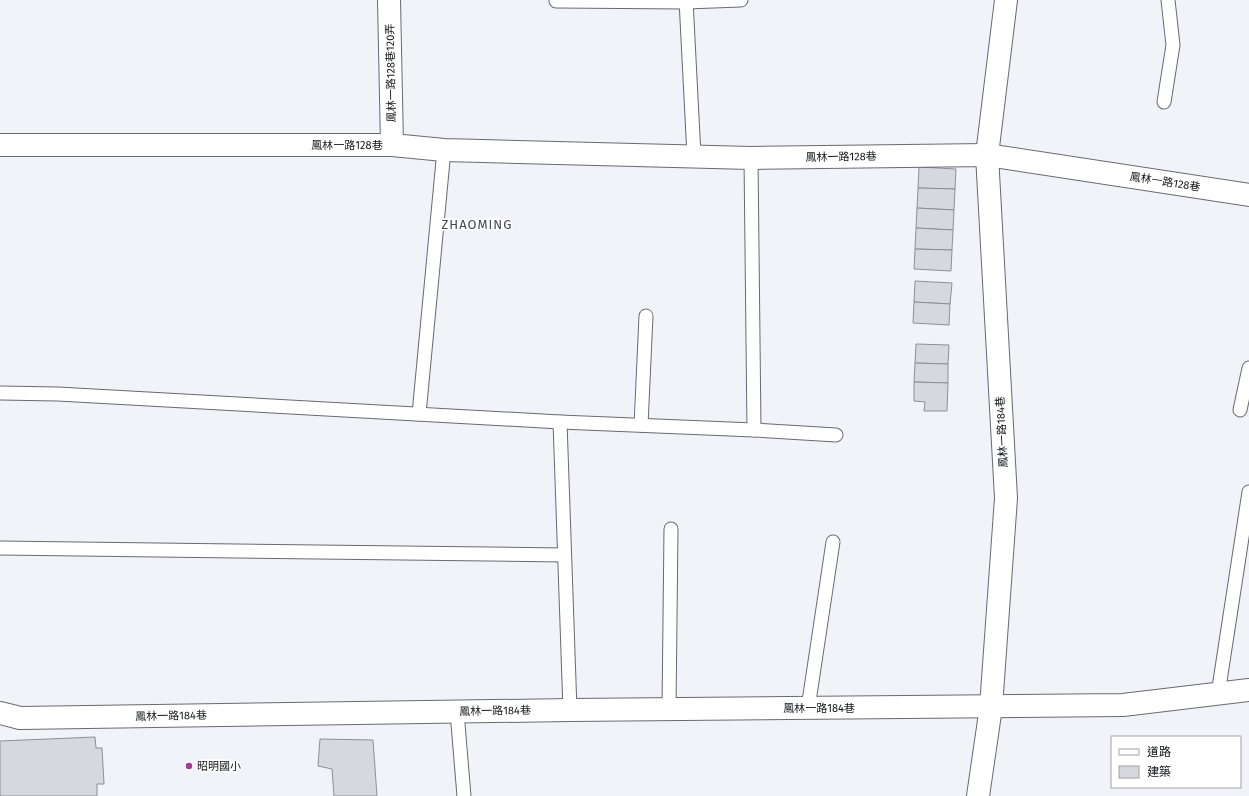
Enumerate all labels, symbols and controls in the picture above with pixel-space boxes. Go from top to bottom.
street label: 鳳林一路128巷120弄 [384,24,398,122]
street label: 鳳林一路128巷 [311,139,383,152]
street label: 鳳林一路128巷 [805,150,877,164]
street label: 鳳林一路128巷 [1129,170,1201,194]
district label: ZHAOMING [442,217,512,232]
street label: 鳳林一路184巷 [994,396,1010,468]
street label: 鳳林一路184巷 [783,702,855,715]
street label: 鳳林一路184巷 [459,704,531,718]
street label: 鳳林一路184巷 [135,709,207,723]
legend [1111,736,1241,788]
text: 道路 [1147,745,1171,759]
place label: 昭明國小 [197,760,241,773]
marker: 昭明國小 [184,761,194,771]
text: 建築 [1147,765,1171,779]

